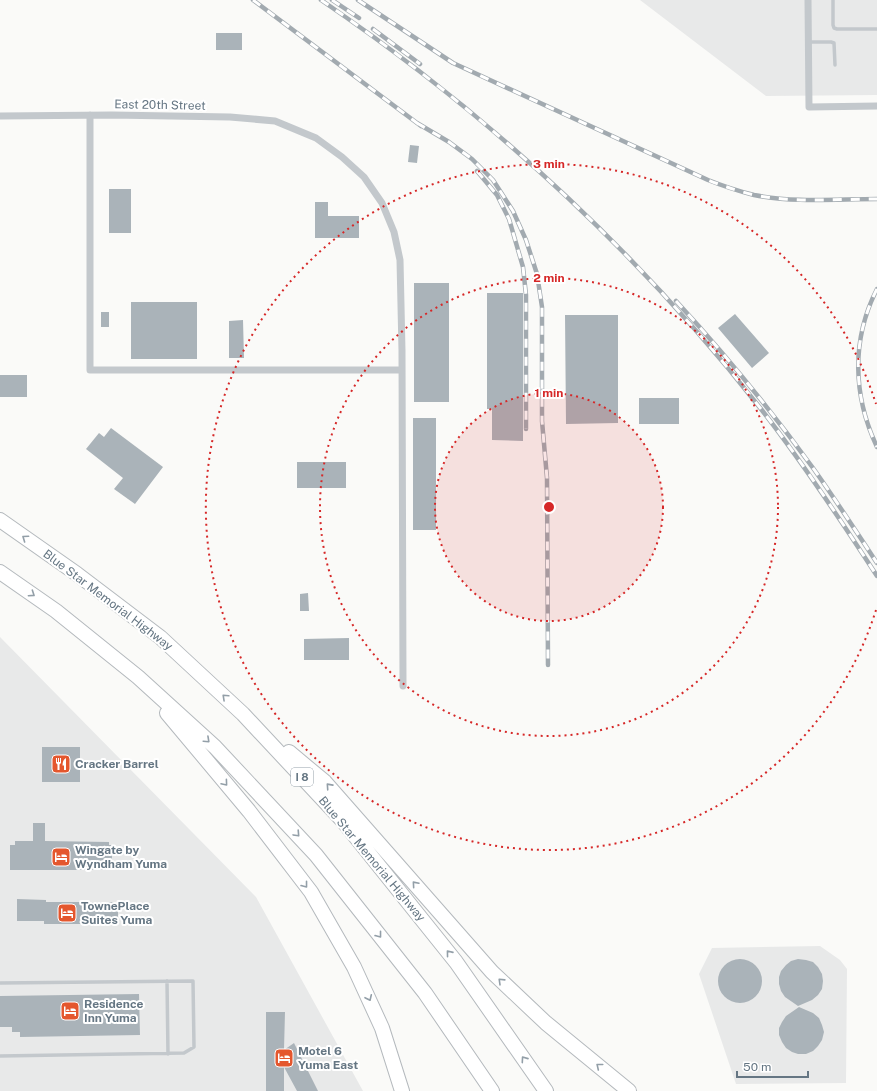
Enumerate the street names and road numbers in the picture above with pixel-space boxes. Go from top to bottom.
street label: East 20th Street [114,97,206,113]
street label: Blue Star Memorial Highway [40,547,176,654]
road number: I 8 [291,768,313,786]
street label: Blue Star Memorial Highway [316,794,429,925]

